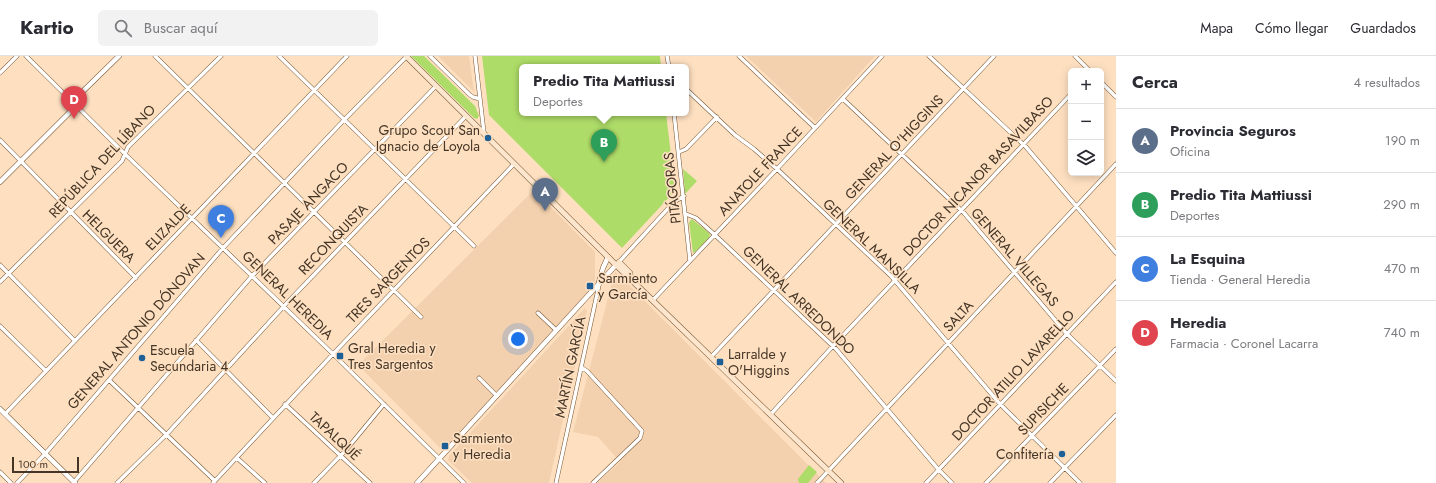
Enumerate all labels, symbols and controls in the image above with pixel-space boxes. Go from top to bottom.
search box [98,10,378,46]
text: Kartio [20,14,74,41]
icon: search [112,17,134,39]
text: Buscar aquí [144,17,218,39]
text: Mapa [1200,18,1233,38]
text: Cómo llegar [1255,18,1328,38]
text: Guardados [1350,18,1416,38]
popup [519,64,689,116]
map controls [1068,68,1104,176]
button: + [1068,68,1104,104]
text: Predio Tita Mattiussi [533,70,675,92]
text: Cerca [1132,70,1178,94]
text: 4 resultados [1353,73,1420,92]
pin: D [61,86,87,119]
street label: GENERAL O'HIGGINS [840,90,948,204]
text: Deportes [533,92,583,111]
street label: DOCTOR NICANOR BASAVILBASO [898,92,1058,260]
street label: REPÚBLICA DEL LÍBANO [45,101,159,221]
button: − [1068,104,1104,140]
place label: Grupo Scout San Ignacio de Loyola [376,120,480,156]
text: Provincia Seguros [1170,120,1296,142]
street label: ANATOLE FRANCE [713,122,807,220]
pin: B [591,129,617,162]
text: A [1140,131,1150,150]
text: 190 m [1385,131,1420,150]
marker: Grupo Scout San Ignacio de Loyola [483,133,493,143]
button: layers [1068,140,1104,176]
text: Oficina [1170,142,1210,161]
street label: PITÁGORAS [658,151,686,225]
street label: PASAJE ANGACO [263,157,353,249]
pin: A [532,178,558,211]
text: Predio Tita Mattiussi [1170,184,1312,206]
street label: GENERAL MANSILLA [818,194,926,299]
text: B [1141,195,1149,214]
text: 290 m [1383,195,1420,214]
street label: RECONQUISTA [294,198,373,279]
street label: ELIZALDE [141,199,195,255]
street label: GENERAL VILLEGAS [966,203,1064,311]
street label: HELGUERA [78,205,141,268]
pin: C [208,205,234,238]
text: Deportes [1170,206,1220,225]
street label: TRES SARGENTOS [342,232,435,327]
street label: GENERAL ARREDONDO [738,241,860,359]
street label: GENERAL HEREDIA [238,246,339,344]
text: La Esquina [1170,248,1245,270]
street label: GENERAL ANTONIO DÓNOVAN [62,249,210,413]
text: C [1140,259,1150,278]
text: 470 m [1384,259,1420,278]
place label: Sarmiento y García [598,268,658,304]
text: Tienda · General Heredia [1170,270,1310,289]
marker: Sarmiento y García [585,281,595,291]
street label: SALTA [938,295,978,336]
street label: DOCTOR ATILIO LAVARELLO [947,305,1079,445]
text: Heredia [1170,312,1226,334]
street label: MARTÍN GARCÍA [549,314,591,420]
text: D [1140,323,1150,342]
text: 740 m [1384,323,1420,342]
your location [508,329,528,349]
text: Farmacia · Coronel Lacarra [1170,334,1318,353]
place label: Gral Heredia y Tres Sargentos [348,338,436,374]
place label: Escuela Secundaria 4 [150,340,229,376]
place label: Larralde y O'Higgins [728,344,790,380]
marker: Gral Heredia y Tres Sargentos [335,351,345,361]
marker: Escuela Secundaria 4 [137,353,147,363]
marker: Larralde y O'Higgins [715,357,725,367]
street label: SUPISICHE [1013,378,1073,440]
street label: TAPALQUÉ [305,407,365,465]
place label: Sarmiento y Heredia [453,428,513,464]
marker: Sarmiento y Heredia [440,441,450,451]
place label: Confitería [996,444,1054,464]
marker: Confitería [1057,449,1067,459]
scale bar [12,455,79,474]
text: 100 m [18,456,48,472]

